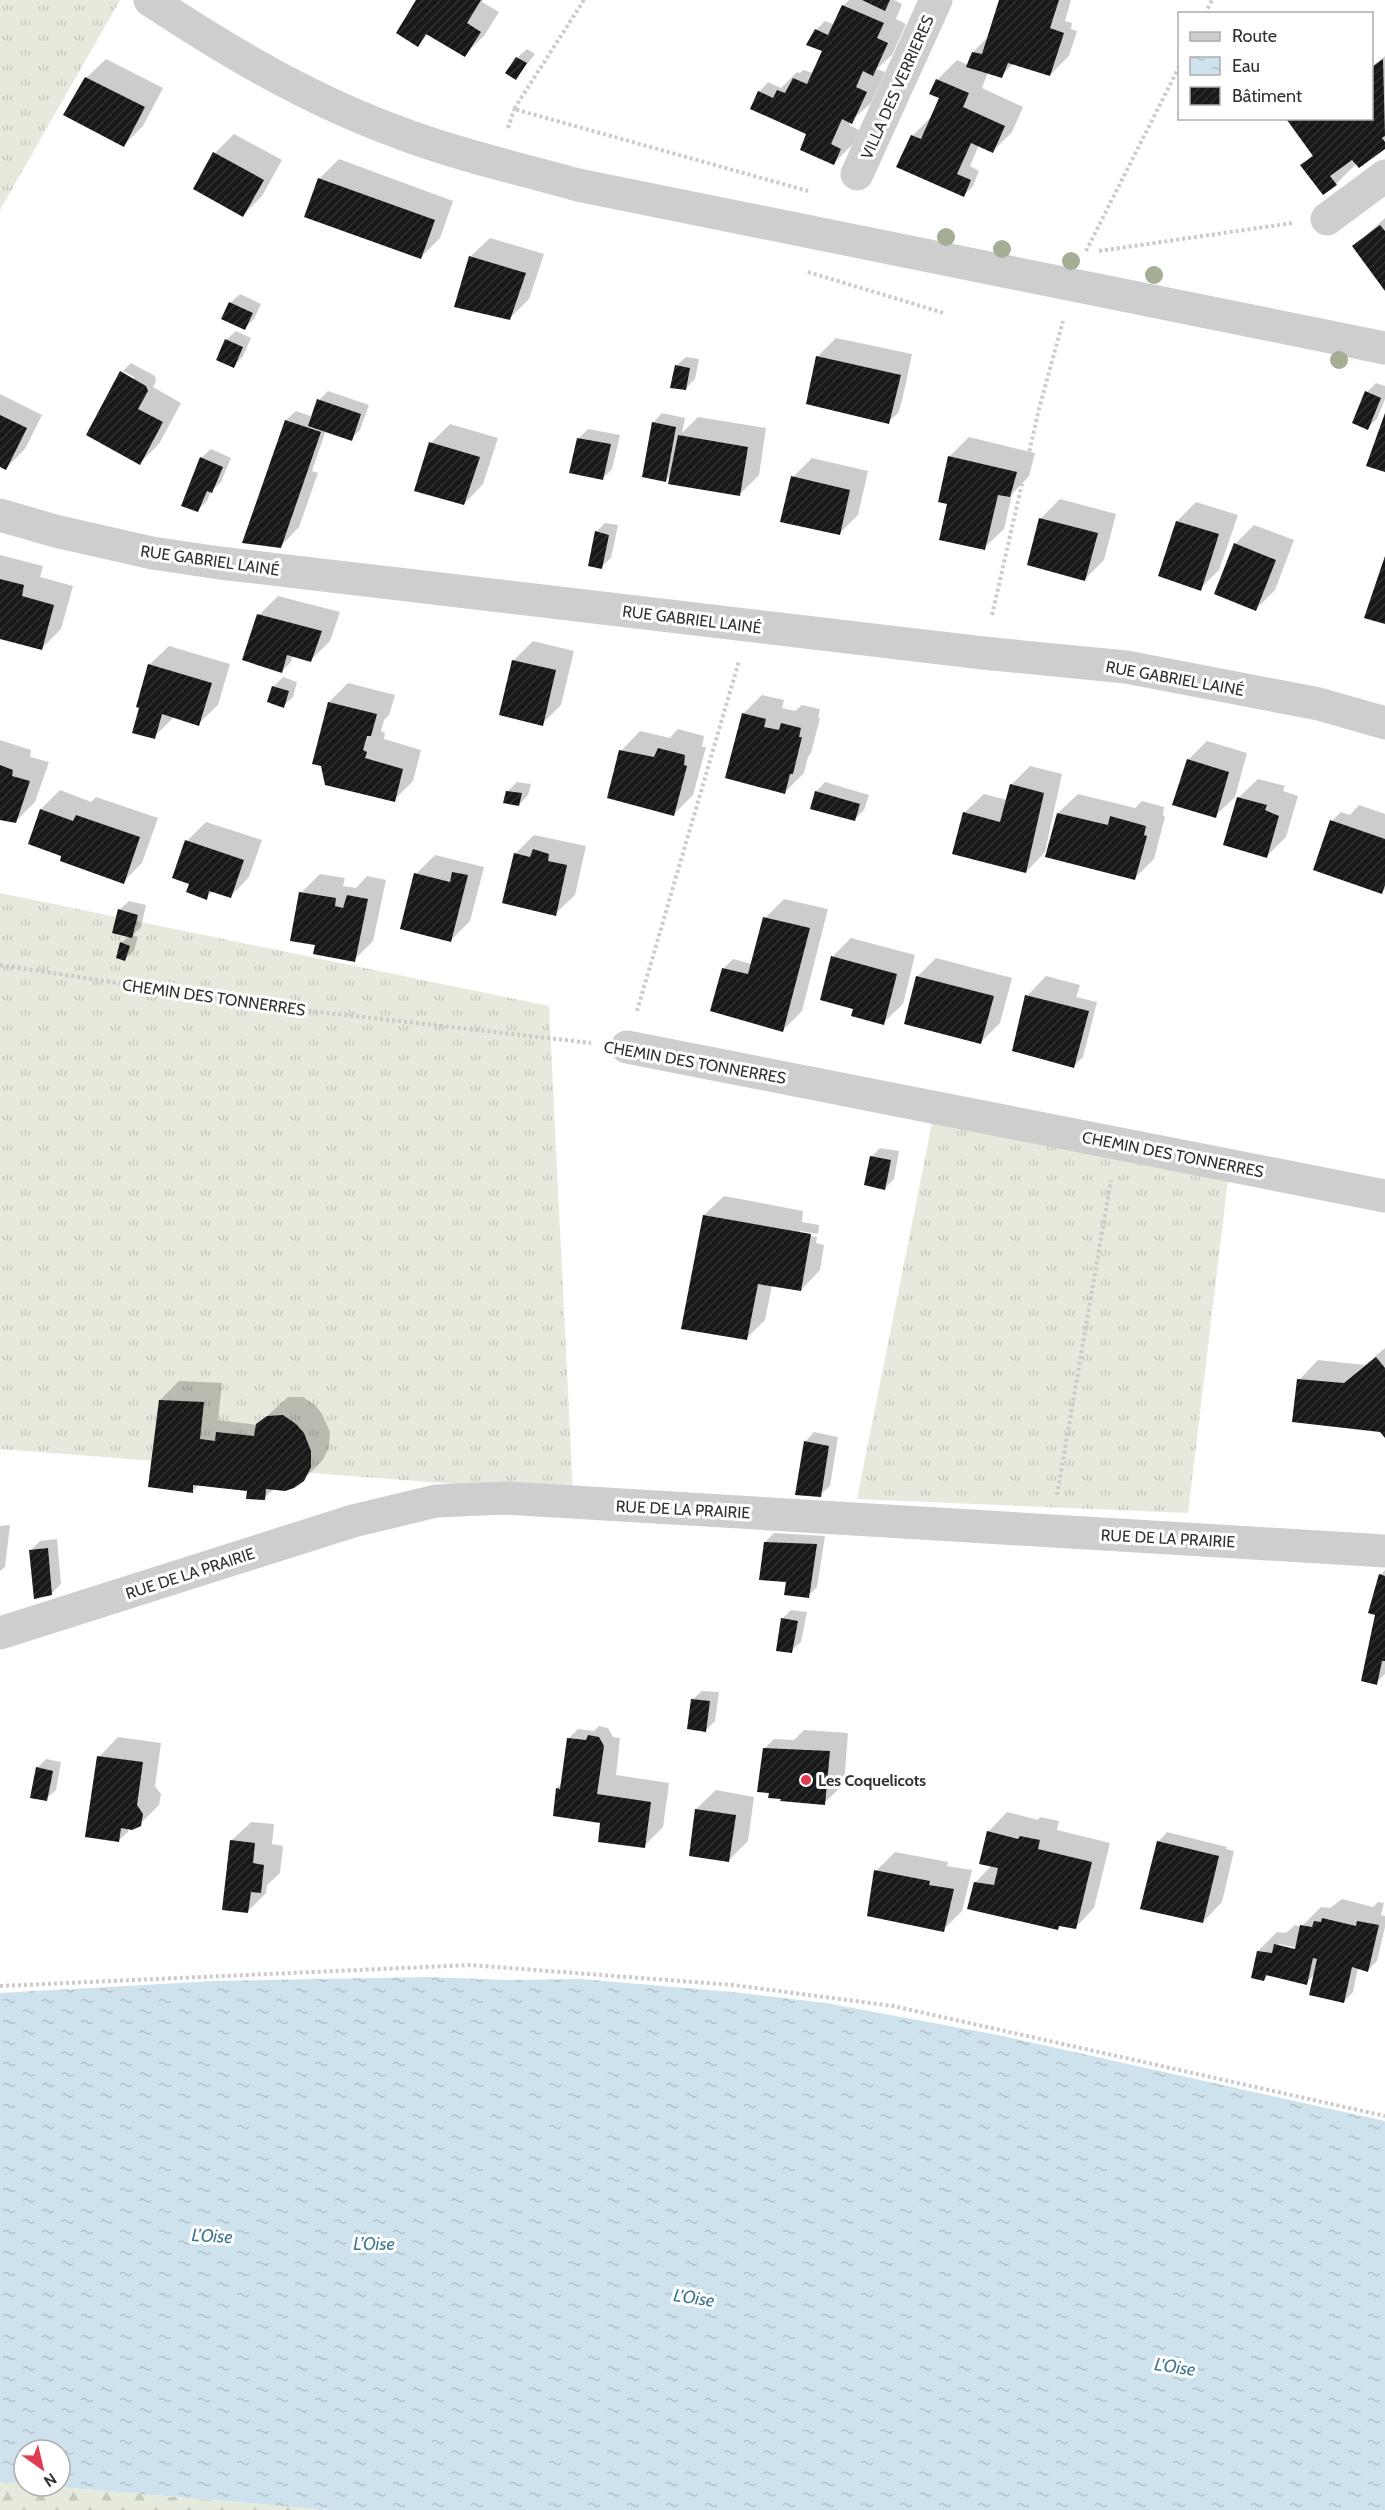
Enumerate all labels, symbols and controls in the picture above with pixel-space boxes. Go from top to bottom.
street label: VILLA DES VERRIERES [857,12,938,162]
legend [1178,12,1373,120]
text: Route [1232,25,1277,47]
text: Eau [1232,55,1260,77]
text: Bâtiment [1232,85,1302,107]
street label: RUE GABRIEL LAINÉ [139,541,281,580]
street label: RUE GABRIEL LAINÉ [621,602,763,637]
street label: RUE GABRIEL LAINÉ [1104,657,1246,700]
street label: CHEMIN DES TONNERRES [121,975,307,1020]
street label: CHEMIN DES TONNERRES [602,1037,787,1088]
street label: CHEMIN DES TONNERRES [1080,1128,1265,1181]
street label: RUE DE LA PRAIRIE [615,1496,751,1523]
street label: RUE DE LA PRAIRIE [1100,1525,1236,1552]
street label: RUE DE LA PRAIRIE [123,1544,257,1603]
place label: Les Coquelicots [818,1771,926,1790]
marker: Les Coquelicots [799,1773,813,1787]
water label: L'Oise [191,2224,233,2248]
water label: L’Oise [353,2233,395,2255]
water label: L'Oise [672,2284,716,2312]
water label: L'Oise [1153,2353,1197,2381]
north arrow [12,2438,72,2498]
text: N [40,2469,60,2491]

